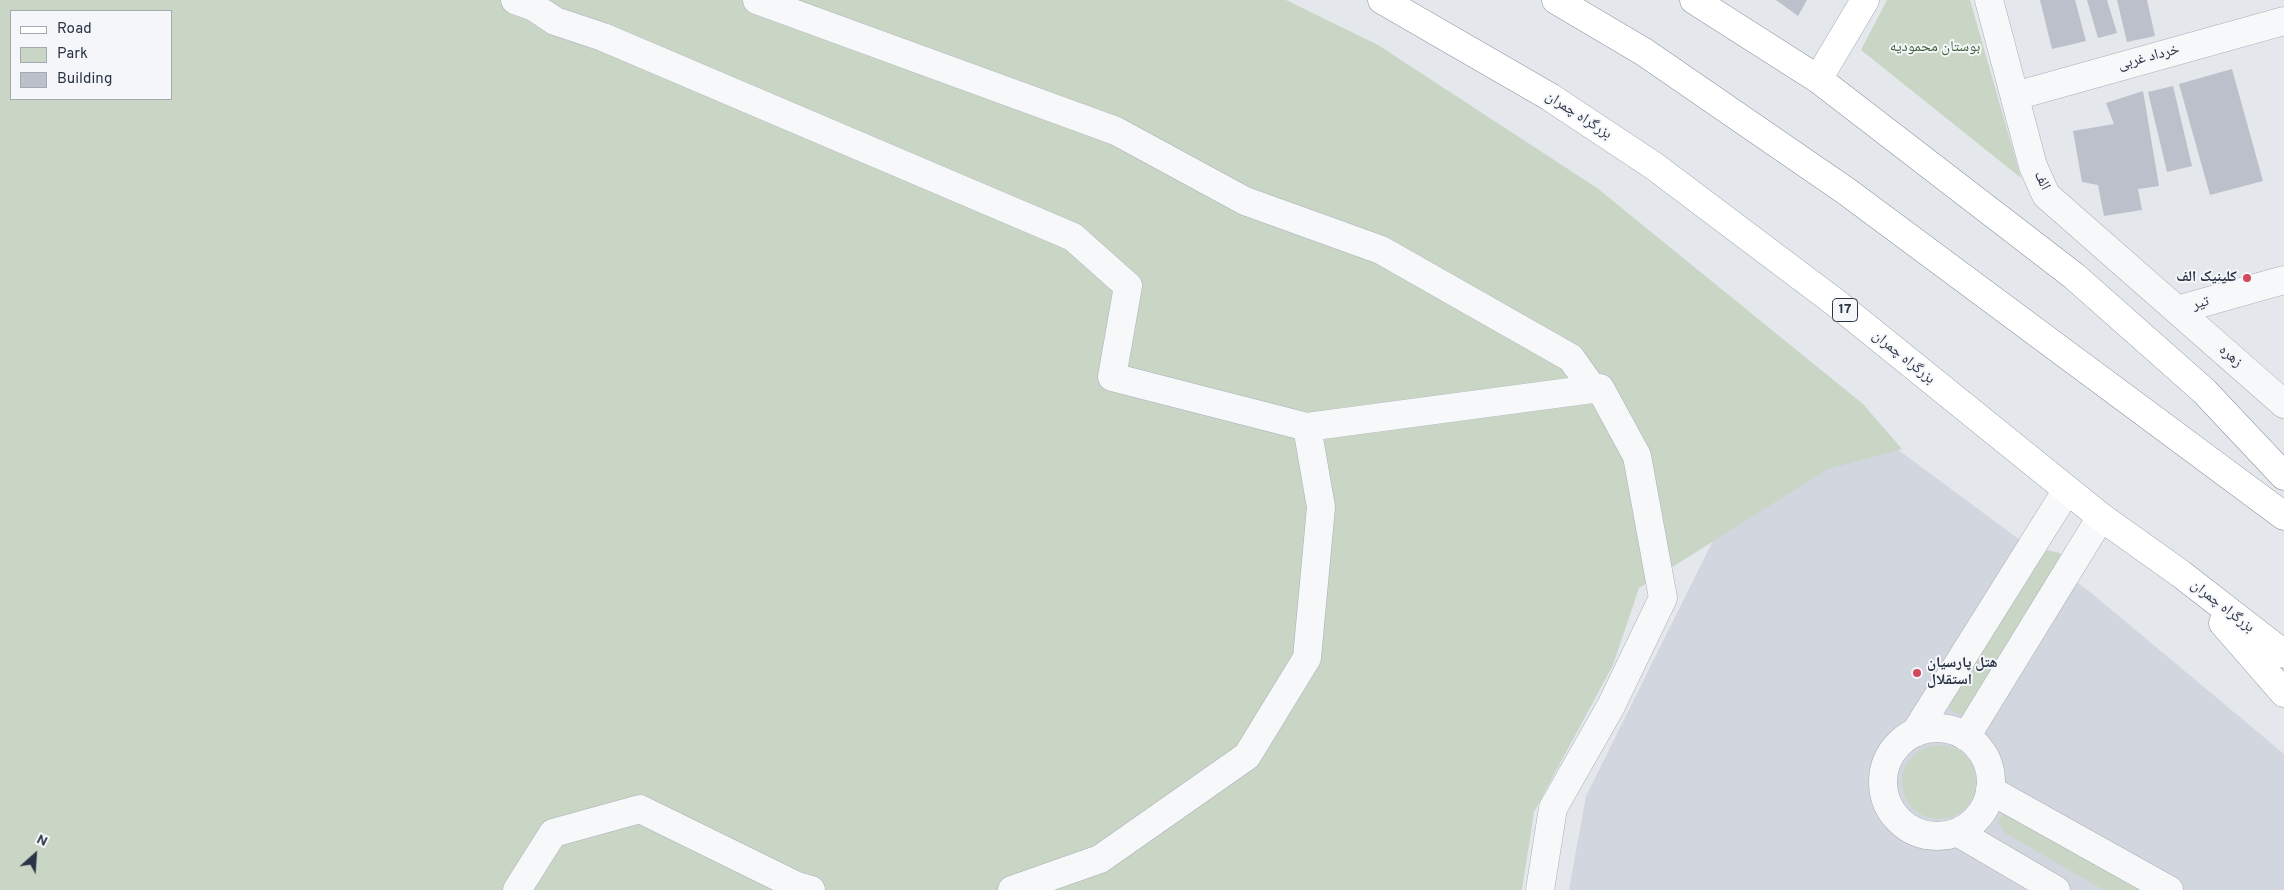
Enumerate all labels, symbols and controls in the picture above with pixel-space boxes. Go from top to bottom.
legend [10,10,172,100]
text: Road [57,20,92,39]
park label: بوستان محمودیه [1890,39,1980,57]
street label: خرداد غربی [2116,41,2182,75]
text: Park [57,45,88,64]
text: Building [57,70,112,89]
street label: بزرگراه چمران [1541,88,1615,144]
street label: الف [2029,169,2053,193]
place label: کلینیک الف [2176,269,2237,287]
marker: کلینیک الف [2241,272,2253,284]
street label: تیر [2191,293,2211,315]
road number: 17 [1832,298,1858,322]
street label: بزرگراه چمران [1868,327,1938,389]
street label: زهره [2214,342,2246,372]
street label: بزرگراه چمران [2187,577,2257,637]
place label: هتل پارسیان استقلال [1927,655,1998,690]
marker: هتل پارسیان استقلال [1911,667,1923,679]
north arrow [10,830,60,880]
text: N [34,831,50,851]

